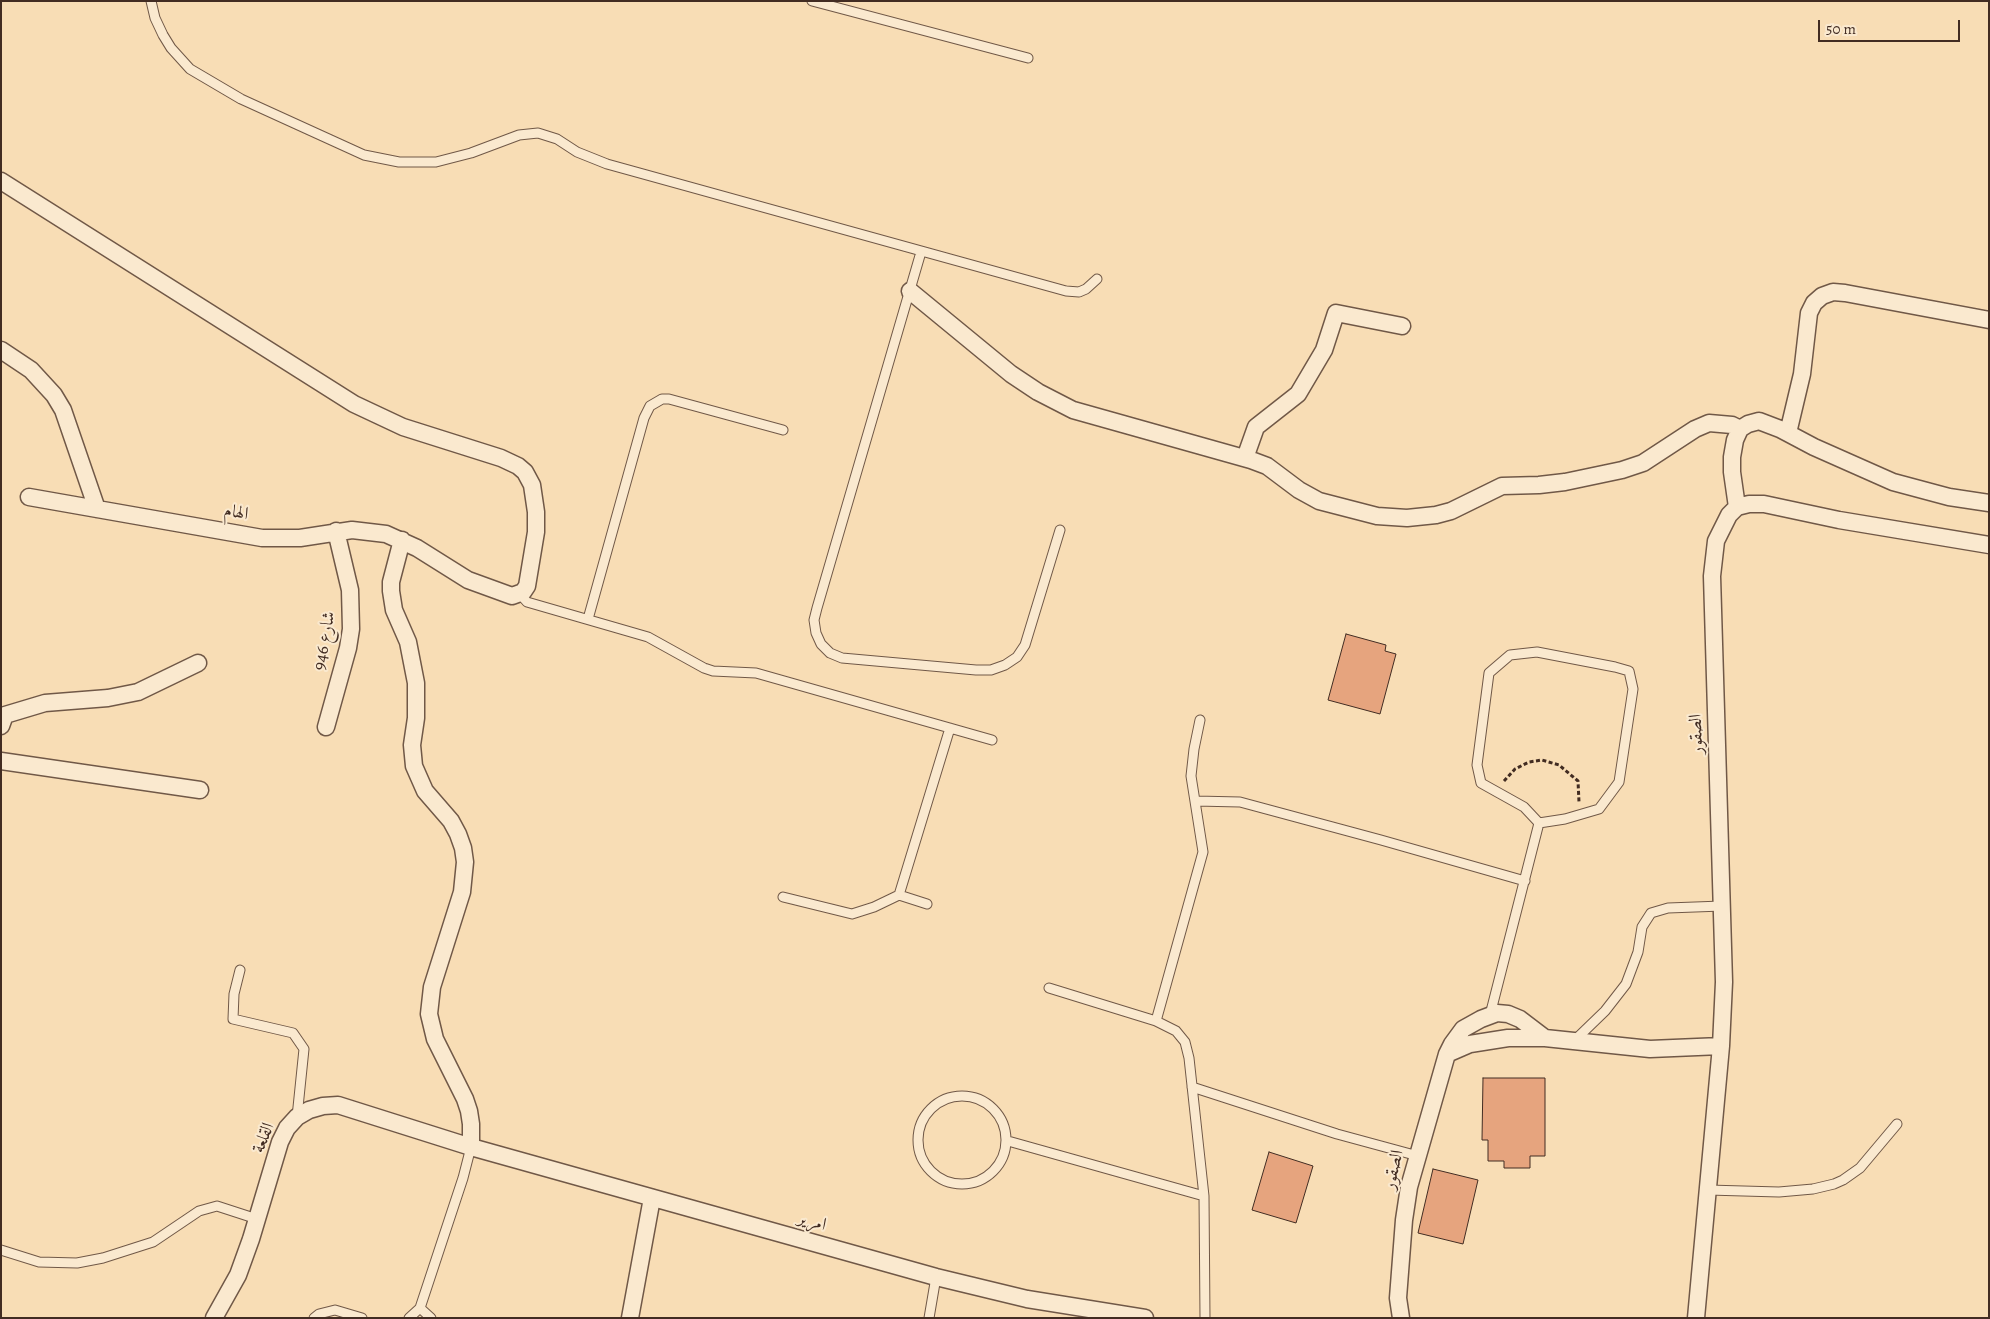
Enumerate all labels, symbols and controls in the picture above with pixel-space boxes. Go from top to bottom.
scale bar [1820,10,1962,42]
text: 50 m [1826,19,1856,39]
street label: الهام [222,500,250,526]
street label: شارع 946 [309,610,341,672]
street label: الصقور [1686,714,1708,754]
street label: القلعة [248,1120,280,1156]
street label: الصقور [1379,1148,1409,1192]
street label: امرير [795,1208,829,1236]

